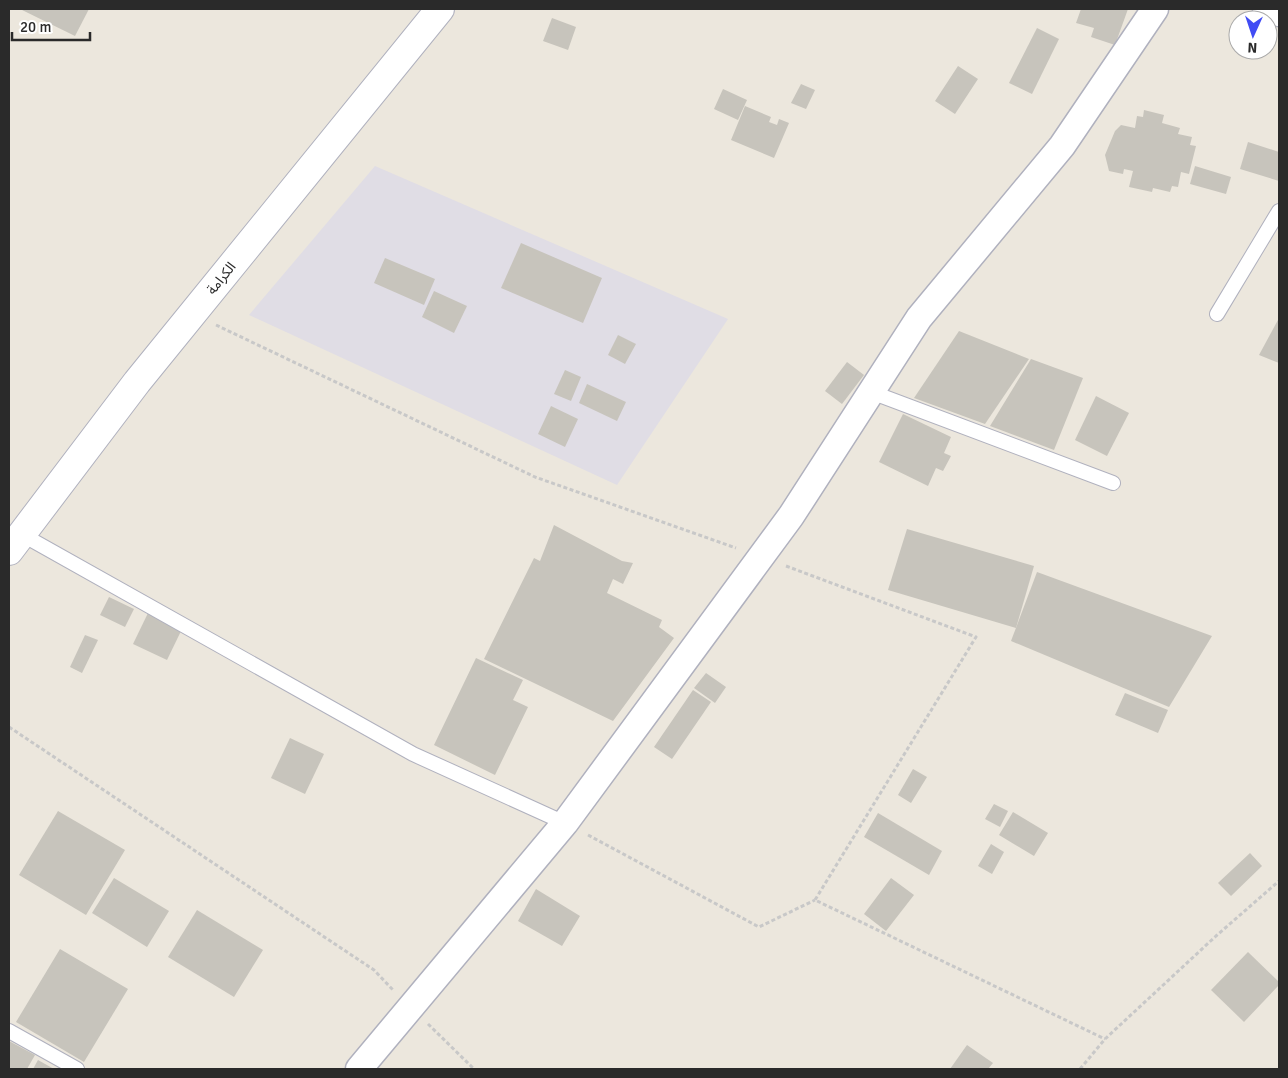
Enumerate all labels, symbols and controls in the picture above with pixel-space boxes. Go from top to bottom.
scale bar [12,10,90,42]
north arrow [1228,10,1278,60]
text: 20 m [20,18,51,36]
text: N [1247,39,1258,56]
street label: الكرامة [203,259,240,298]

